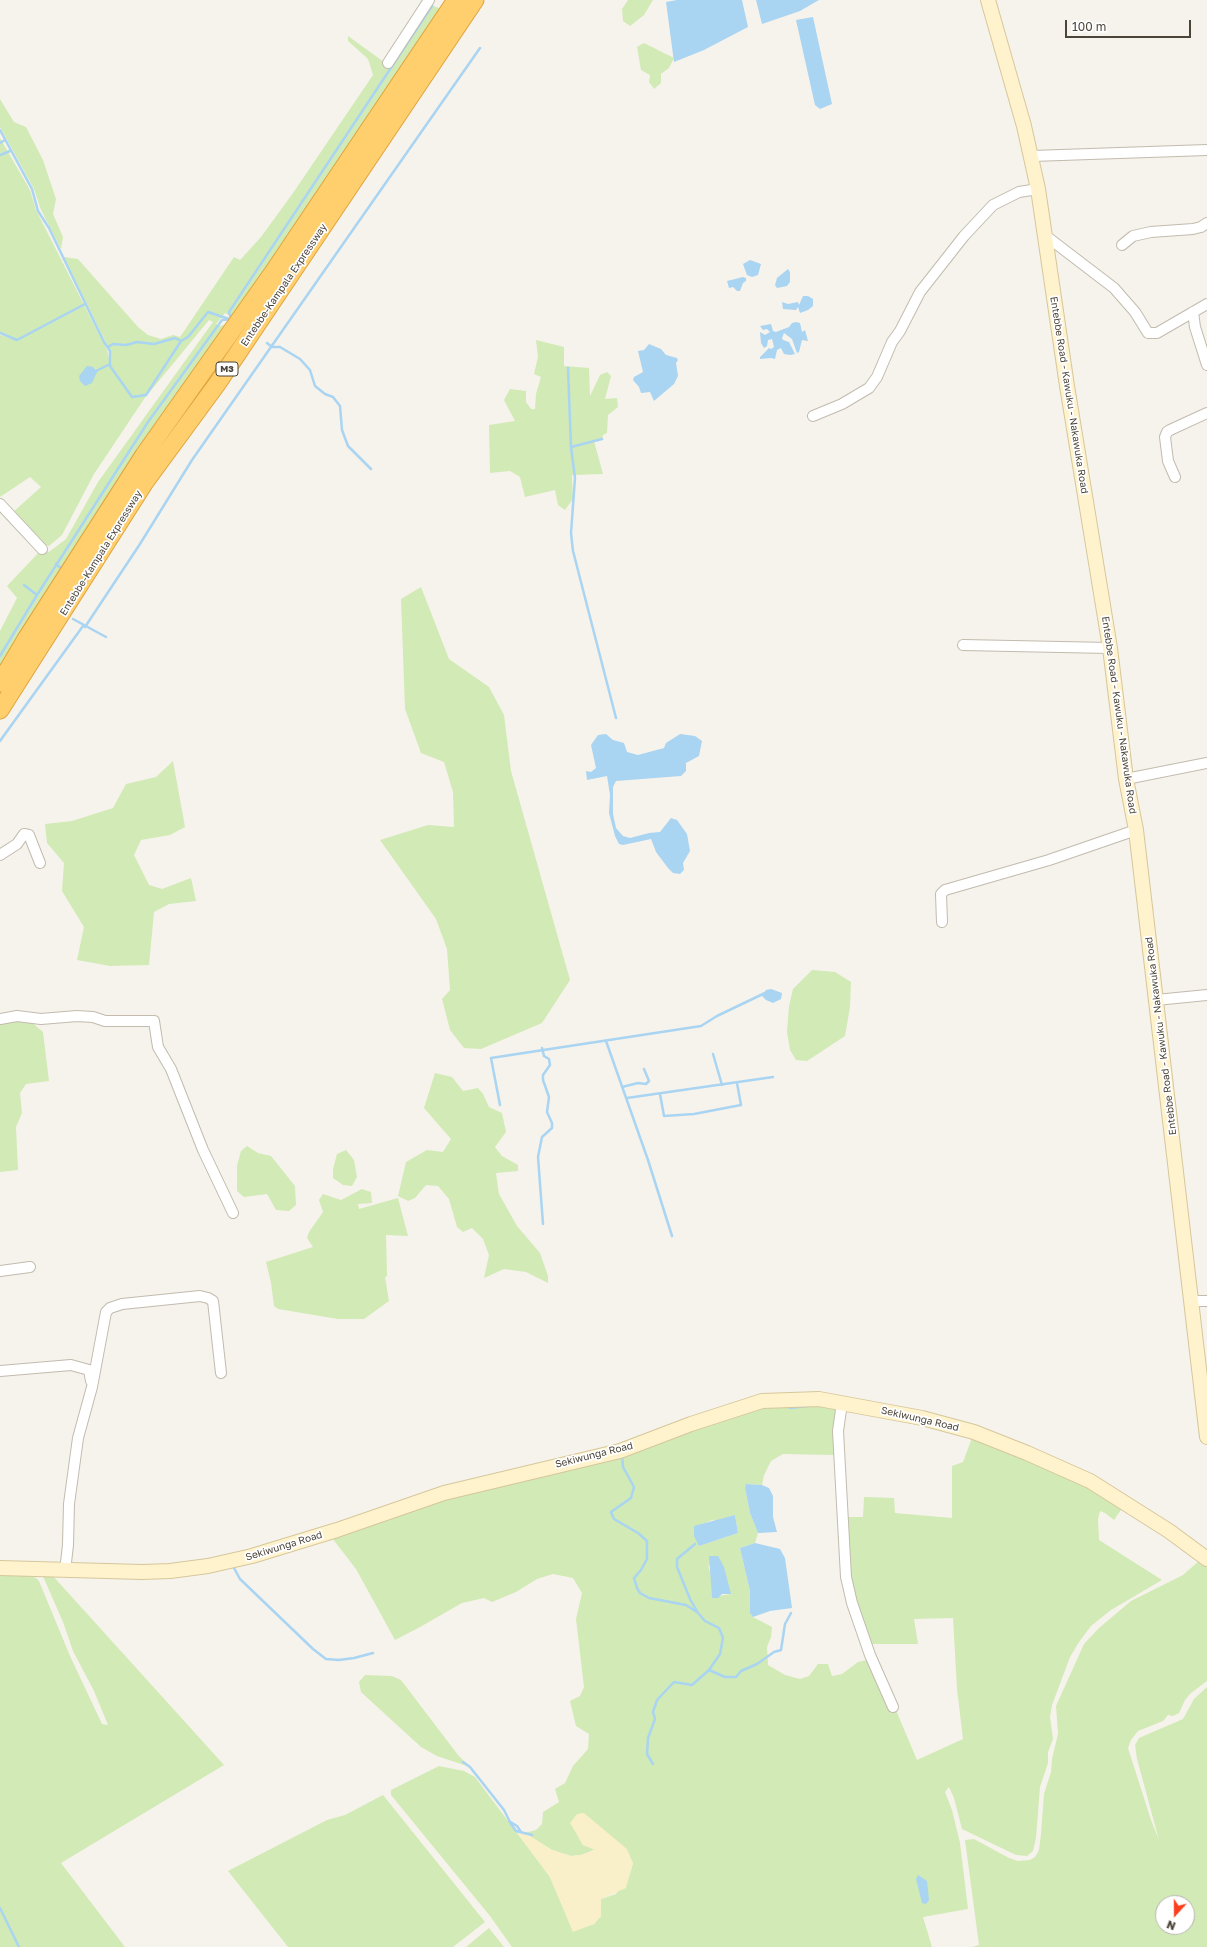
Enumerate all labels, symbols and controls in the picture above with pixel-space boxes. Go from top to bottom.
scale bar [1067,12,1193,38]
text: 100 m [1072,19,1106,34]
street label: Entebbe-Kampala Expressway [238,221,330,349]
street label: Entebbe Road - Kawuku - Nakawuka Road [1047,296,1091,494]
road number: M3 [216,362,238,376]
street label: Entebbe-Kampala Expressway [57,488,145,618]
street label: Entebbe Road - Kawuku - Nakawuka Road [1099,615,1139,815]
street label: Entebbe Road - Kawuku - Nakawuka Road [1143,936,1179,1136]
street label: Sekiwunga Road [880,1404,960,1434]
street label: Sekiwunga Road [554,1440,634,1470]
street label: Sekiwunga Road [244,1529,324,1563]
north arrow [1155,1895,1195,1935]
text: N [1165,1918,1177,1933]

